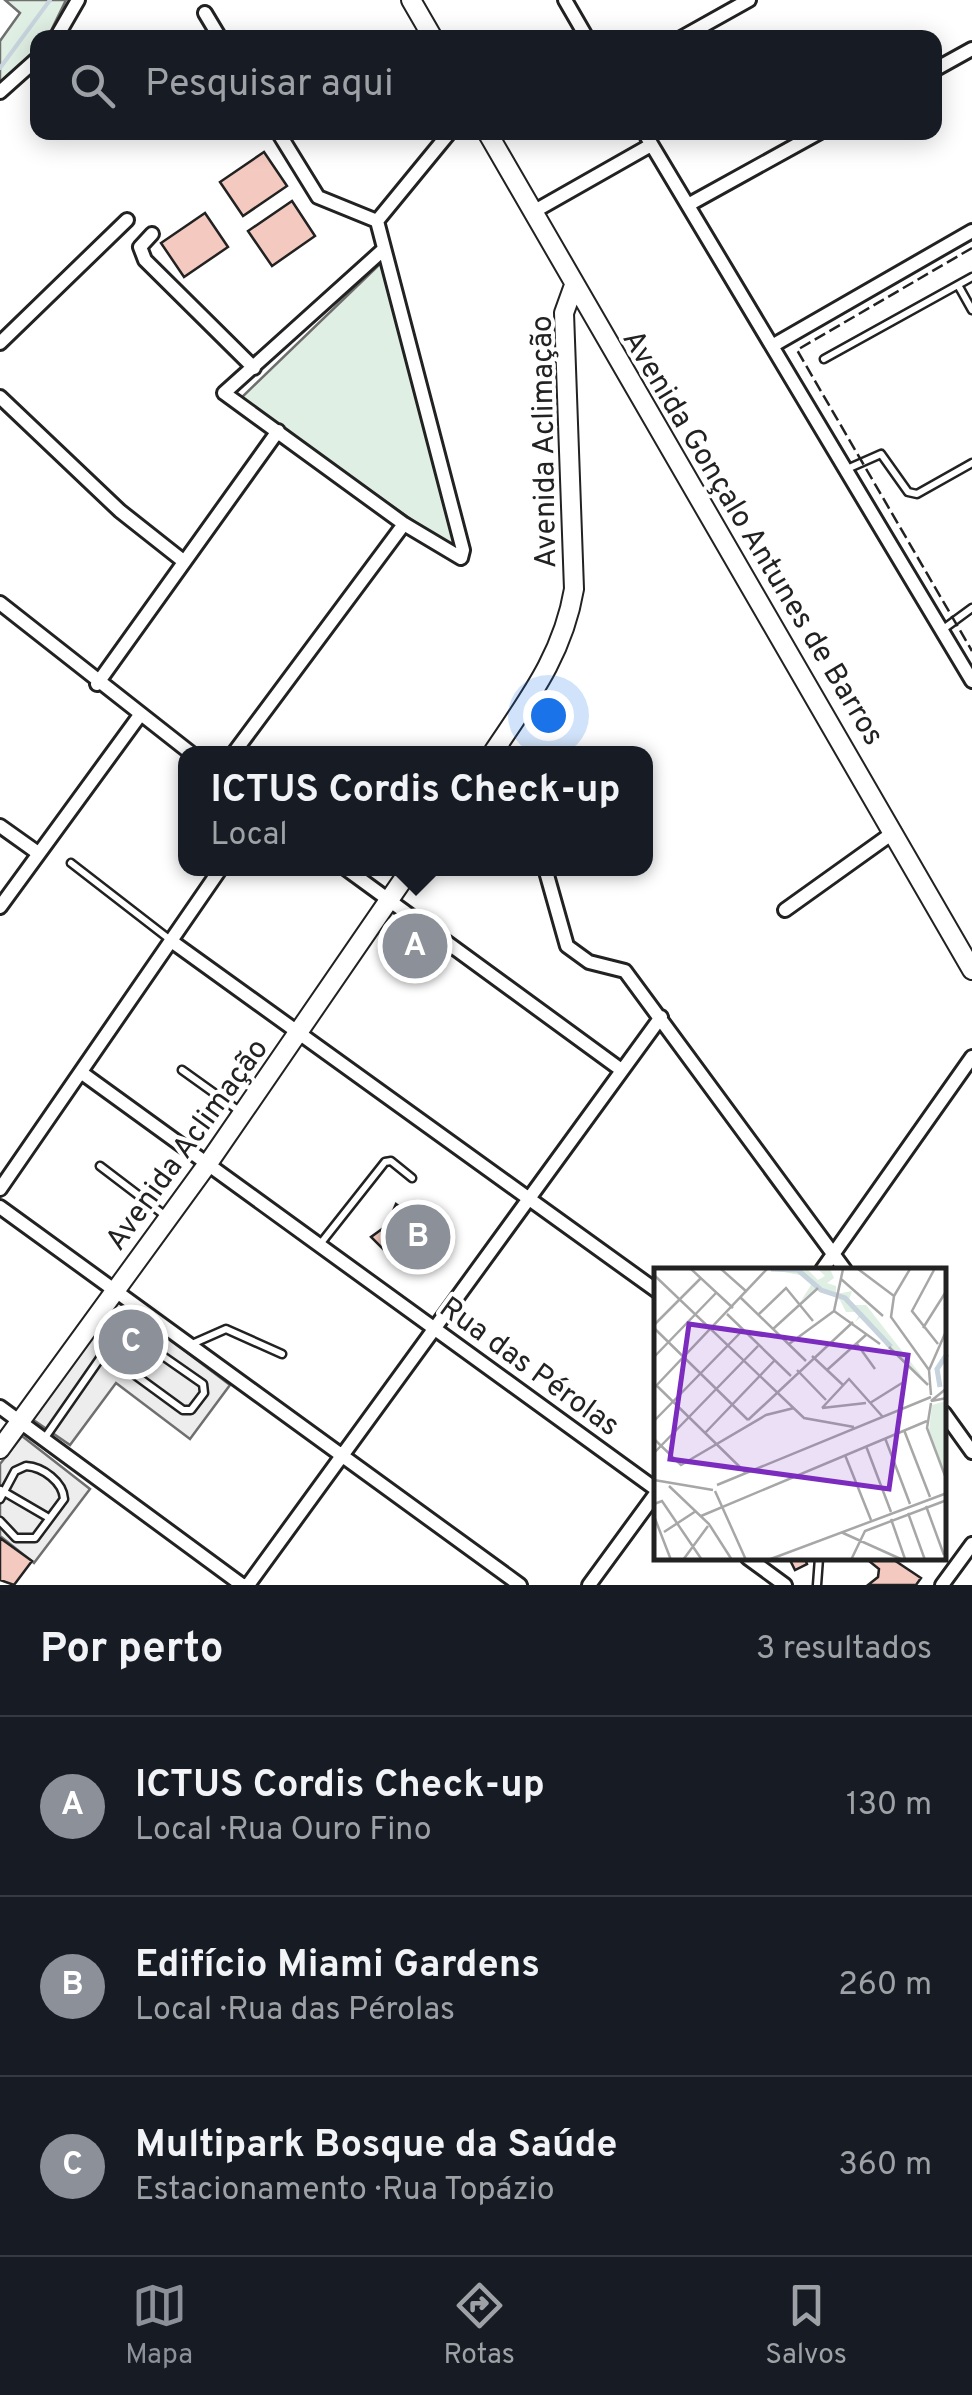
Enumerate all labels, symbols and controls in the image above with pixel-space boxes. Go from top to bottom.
search box [30,30,942,140]
icon: search [65,58,120,113]
text: Pesquisar aqui [145,61,394,110]
street label: Avenida Aclimação [525,315,566,569]
street label: Avenida Gonçalo Antunes de Barros [613,324,891,753]
your location [523,690,574,741]
popup [178,746,653,876]
text: ICTUS Cordis Check-up [211,767,620,816]
text: Local [211,816,288,856]
pin: A [382,908,448,984]
street label: Avenida Aclimação [99,1032,277,1259]
pin: B [386,1200,450,1274]
inset map [654,1268,947,1560]
street label: Rua das Pérolas [431,1290,626,1446]
pin: C [98,1304,164,1380]
text: Por perto [40,1624,224,1677]
text: 3 resultados [756,1630,932,1670]
text: ICTUS Cordis Check-up [135,1762,545,1811]
text: A [61,1786,84,1826]
text: 130 m [846,1786,932,1826]
text: Local · Rua Ouro Fino [135,1811,432,1851]
text: Edifício Miami Gardens [135,1942,540,1991]
text: B [61,1966,84,2006]
text: 260 m [838,1966,932,2006]
text: Local · Rua das Pérolas [135,1991,455,2031]
text: Multipark Bosque da Saúde [135,2122,618,2171]
text: C [62,2146,83,2186]
text: 360 m [838,2146,932,2186]
text: Estacionamento · Rua Topázio [135,2171,555,2211]
tab: Mapa [125,2278,193,2374]
tab: Rotas [443,2278,515,2374]
tab: Salvos [765,2278,847,2374]

